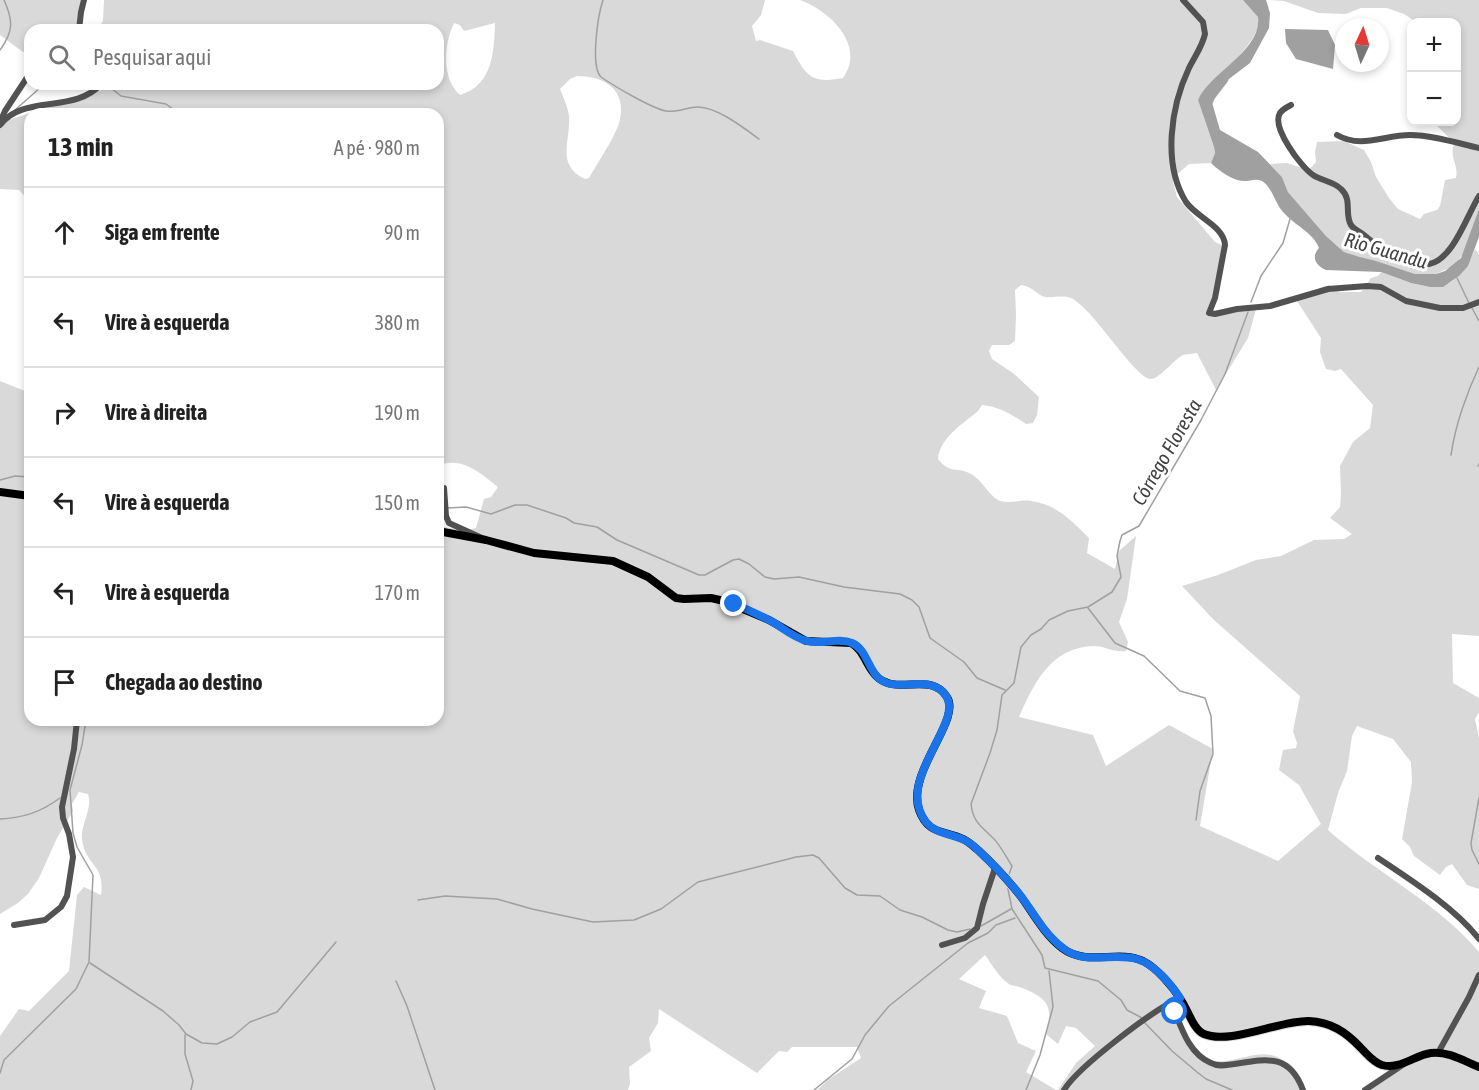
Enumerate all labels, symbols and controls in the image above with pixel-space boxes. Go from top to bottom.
north arrow [1335,18,1389,72]
map controls [1407,18,1461,126]
button: + [1407,18,1461,72]
search box [24,24,444,90]
icon: search [45,41,78,74]
text: Pesquisar aqui [93,44,211,70]
button: − [1407,72,1461,126]
text: 13 min [48,132,113,162]
text: A pé · 980 m [334,136,420,159]
icon: ahead [48,216,81,249]
text: Siga em frente [105,219,220,245]
text: 90 m [384,221,420,244]
water label: Rio Guandu [1342,227,1430,273]
icon: left [48,306,81,339]
text: Vire à esquerda [105,309,230,335]
text: 380 m [375,311,420,334]
water label: Córrego Floresta [1126,395,1206,509]
icon: right [48,396,81,429]
text: Vire à direita [105,399,207,425]
text: 190 m [375,401,420,424]
icon: left [48,486,81,519]
text: Vire à esquerda [105,489,230,515]
text: 150 m [375,491,420,514]
icon: left [48,576,81,609]
text: Vire à esquerda [105,579,230,605]
text: 170 m [375,581,420,604]
route end [720,590,746,616]
icon: arrive [48,666,81,699]
text: Chegada ao destino [105,669,263,695]
route start [1161,998,1187,1024]

